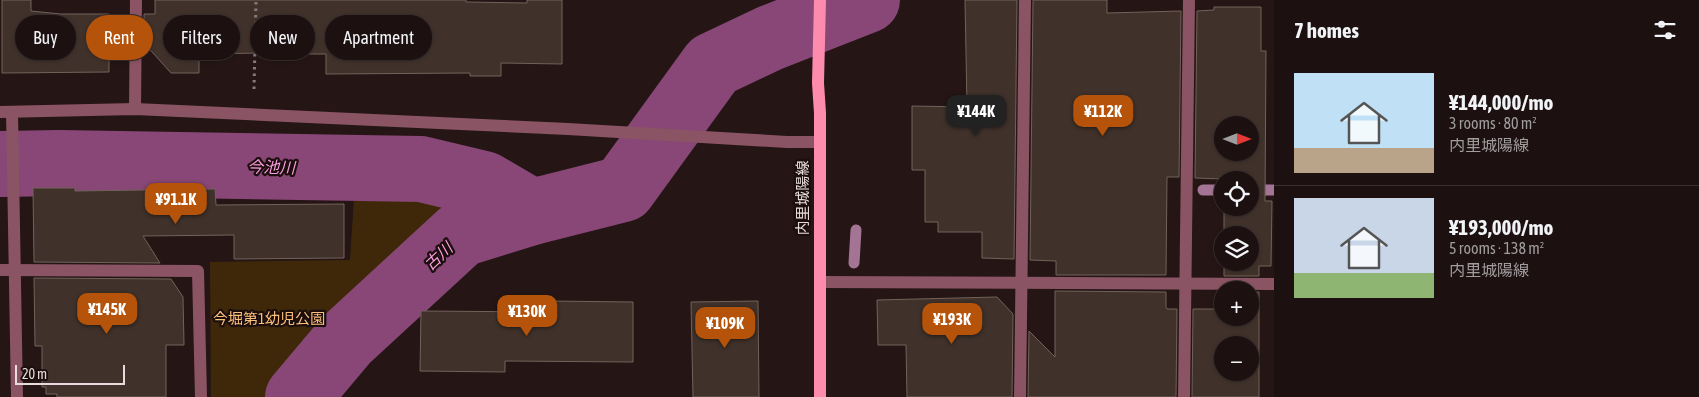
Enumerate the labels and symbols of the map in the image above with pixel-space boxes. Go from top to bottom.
pin: ¥144K [941,94,1011,137]
pin: ¥112K [1068,94,1138,137]
north arrow [1214,116,1259,161]
water label: 今池川 [247,158,297,176]
street label: 内里城陽線 [794,160,811,236]
pin: ¥91.1K [135,182,217,225]
water label: 古川 [420,237,457,273]
pin: ¥145K [72,292,142,335]
pin: ¥130K [492,294,562,337]
pin: ¥193K [917,302,987,345]
pin: ¥109K [690,306,760,349]
park label: 今堀第1幼児公園 [213,310,325,327]
scale bar [15,362,125,385]

